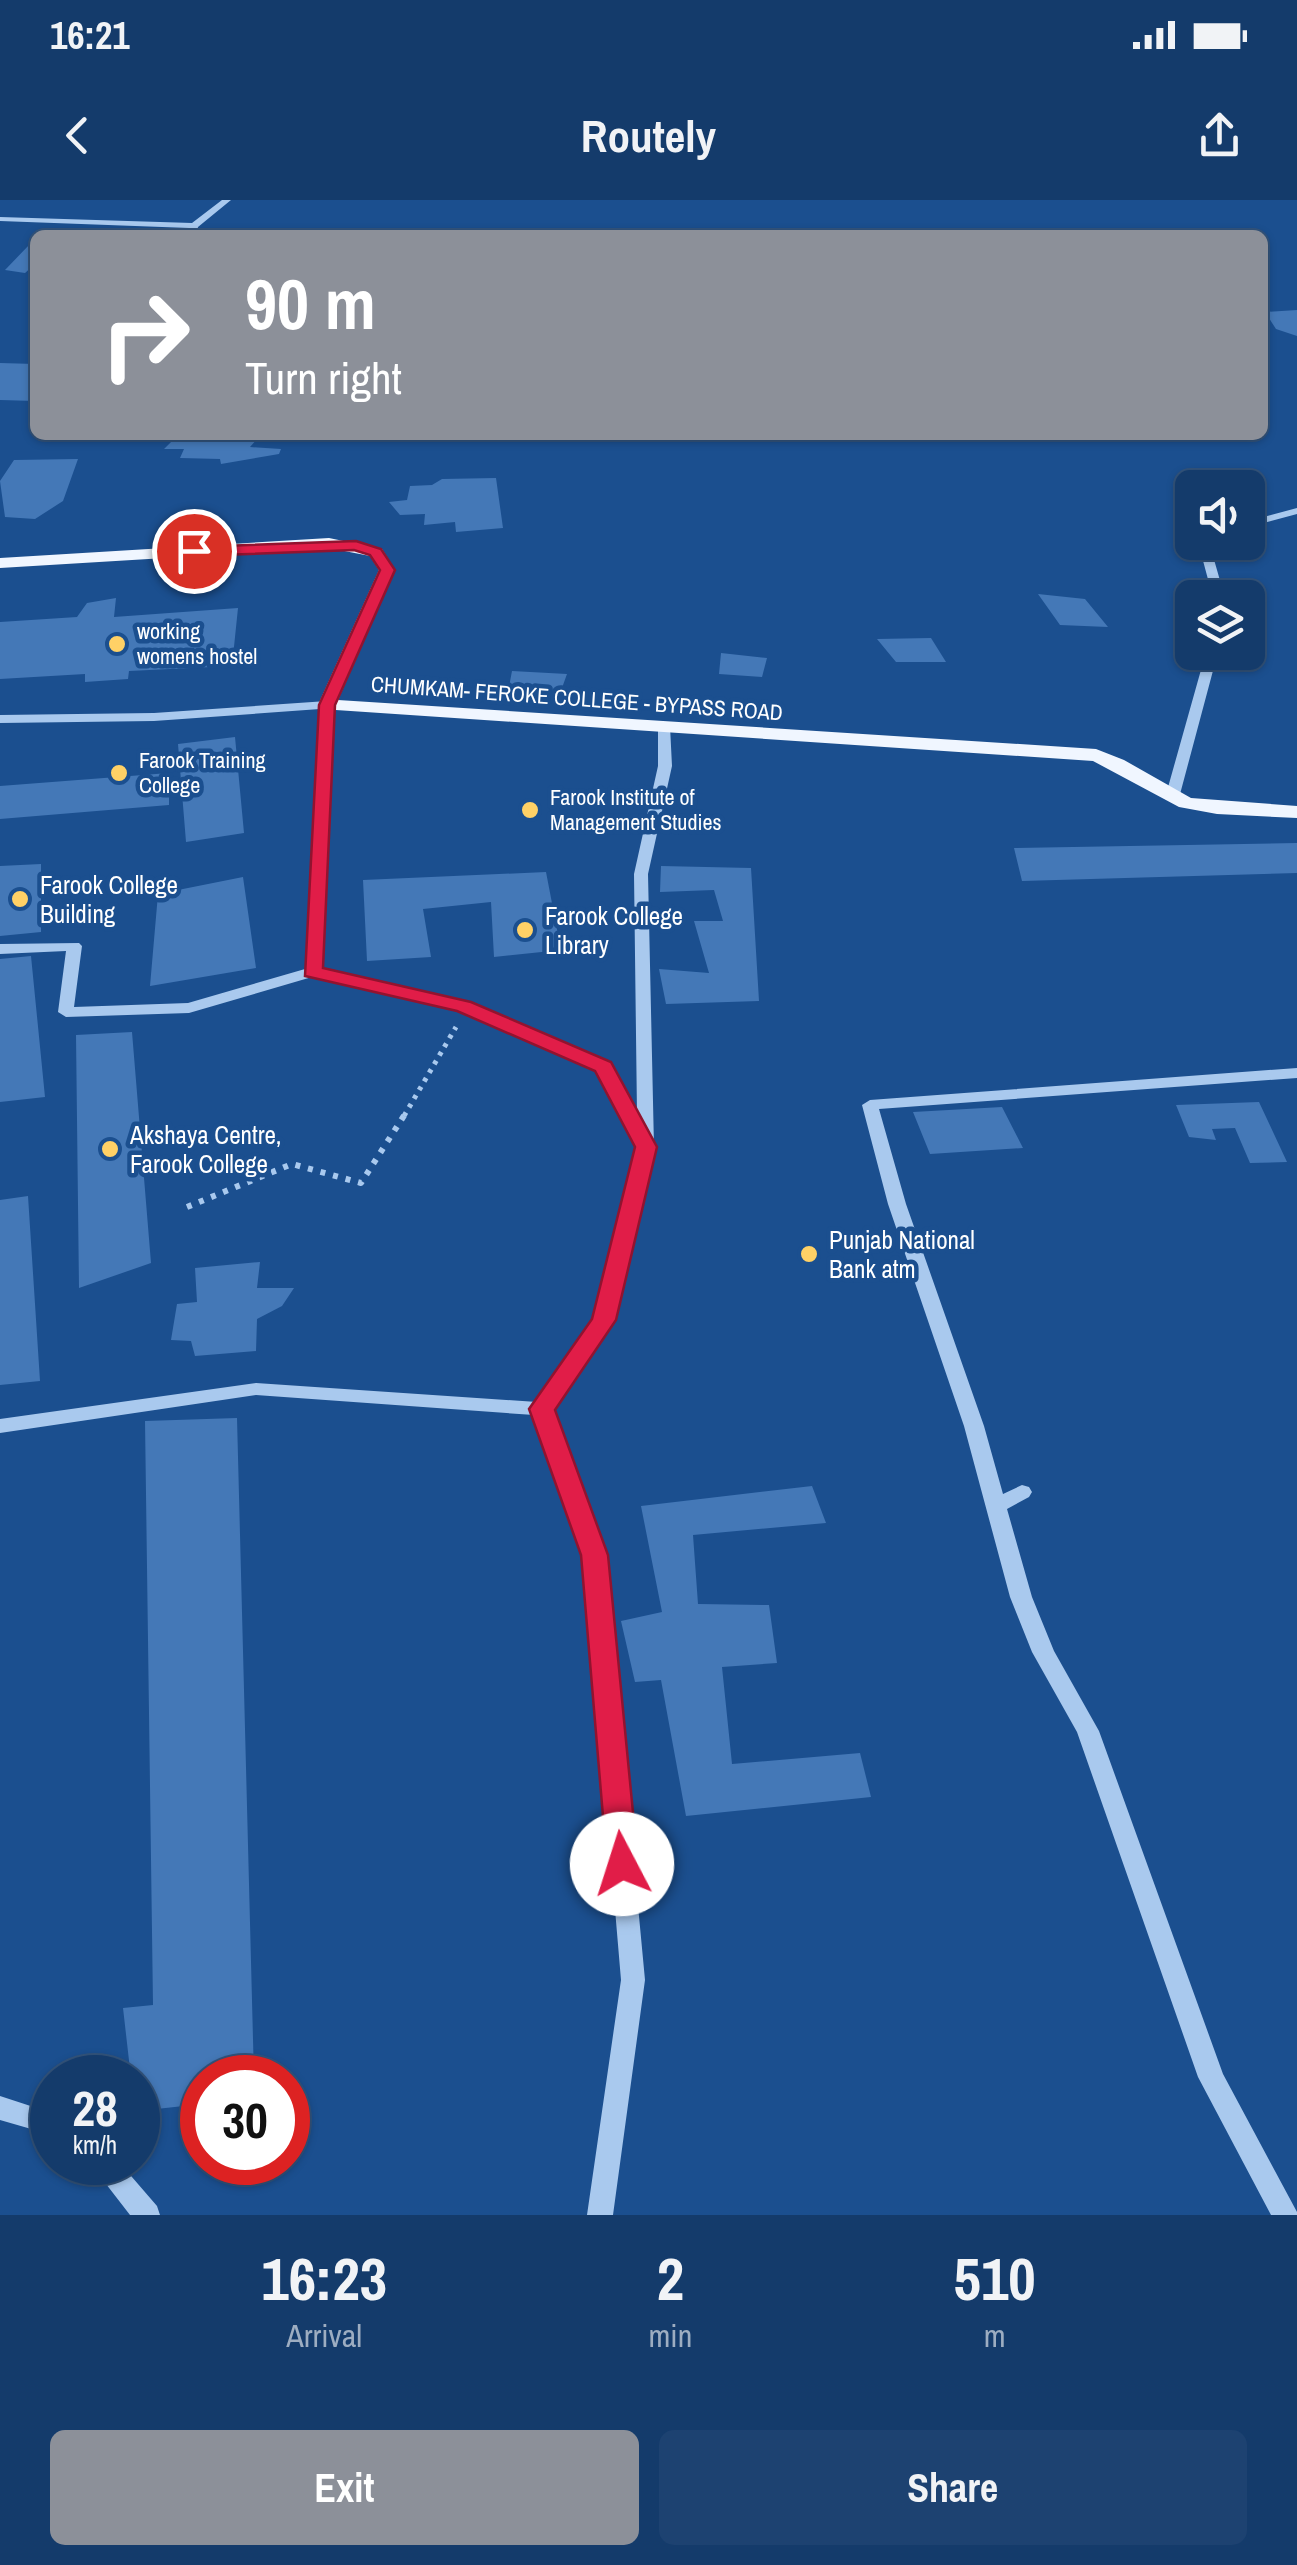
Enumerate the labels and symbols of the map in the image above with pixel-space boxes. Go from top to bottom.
pin [152,509,237,594]
place label: working womens hostel [137,616,257,671]
marker: working womens hostel [106,633,128,655]
street label: CHUMKAM- FEROKE COLLEGE - BYPASS ROAD [370,669,784,727]
place label: Farook Training College [139,745,266,800]
marker: Farook Training College [108,762,130,784]
place label: Farook Institute of Management Studies [550,782,722,837]
marker: Farook Institute of Management Studies [519,799,541,821]
place label: Farook College Building [40,868,178,931]
marker: Farook College Building [9,888,31,910]
place label: Farook College Library [545,899,683,962]
marker: Farook College Library [514,919,536,941]
place label: Akshaya Centre, Farook College [129,1118,282,1181]
marker: Akshaya Centre, Farook College [99,1138,121,1160]
place label: Punjab National Bank atm [829,1223,975,1286]
marker: Punjab National Bank atm [798,1243,820,1265]
position arrow [570,1812,674,1916]
speed limit sign: 30 [180,2055,310,2185]

